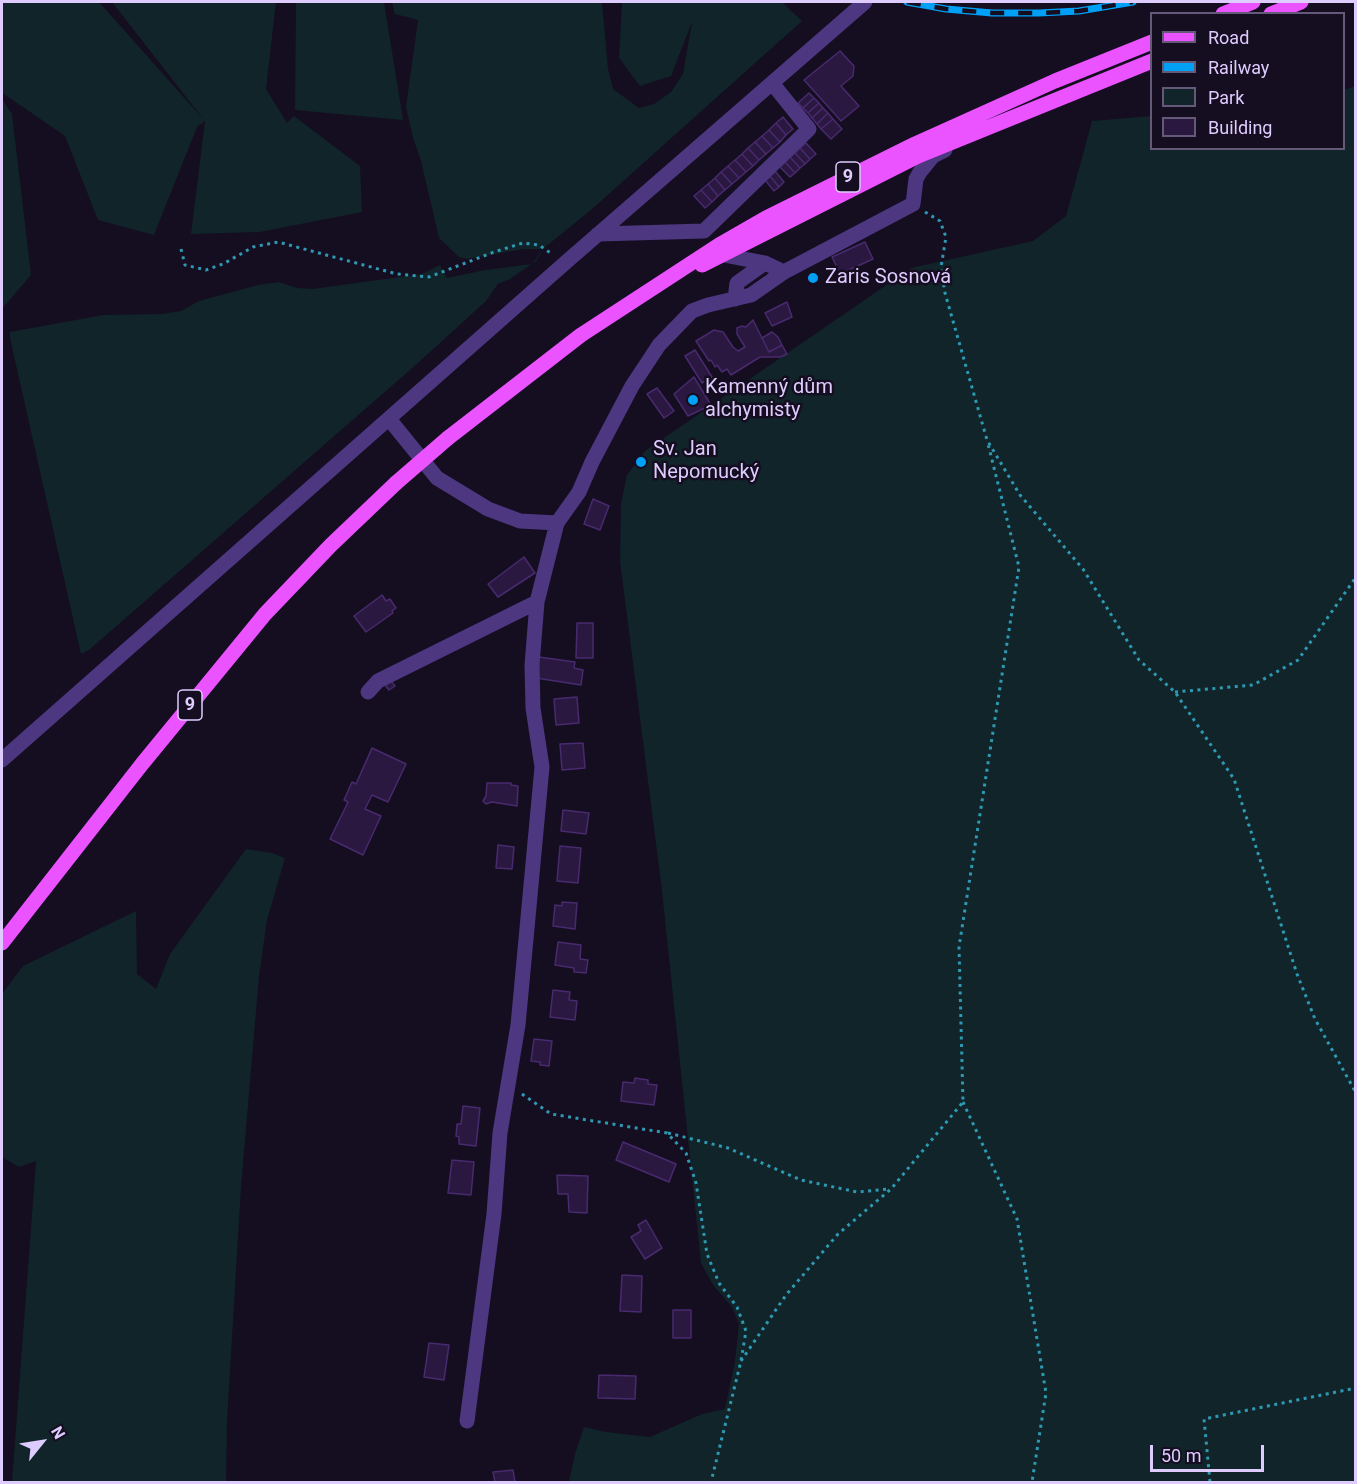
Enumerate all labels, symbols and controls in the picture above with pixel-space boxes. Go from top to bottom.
legend [1150,12,1345,150]
text: Road [1208,27,1249,48]
text: Railway [1208,57,1269,78]
text: Park [1208,87,1244,108]
text: Building [1208,117,1272,138]
road number: 9 [836,162,860,192]
place label: Zaris Sosnová [825,266,951,290]
marker: Zaris Sosnová [806,271,820,285]
place label: Kamenný dům alchymisty [705,376,833,423]
marker: Kamenný dům alchymisty [686,393,700,407]
place label: Sv. Jan Nepomucký [653,438,759,485]
marker: Sv. Jan Nepomucký [634,455,648,469]
road number: 9 [178,690,202,720]
north arrow [12,1412,72,1472]
text: N [47,1423,69,1442]
scale bar [1153,1433,1267,1471]
text: 50 m [1161,1445,1201,1466]

